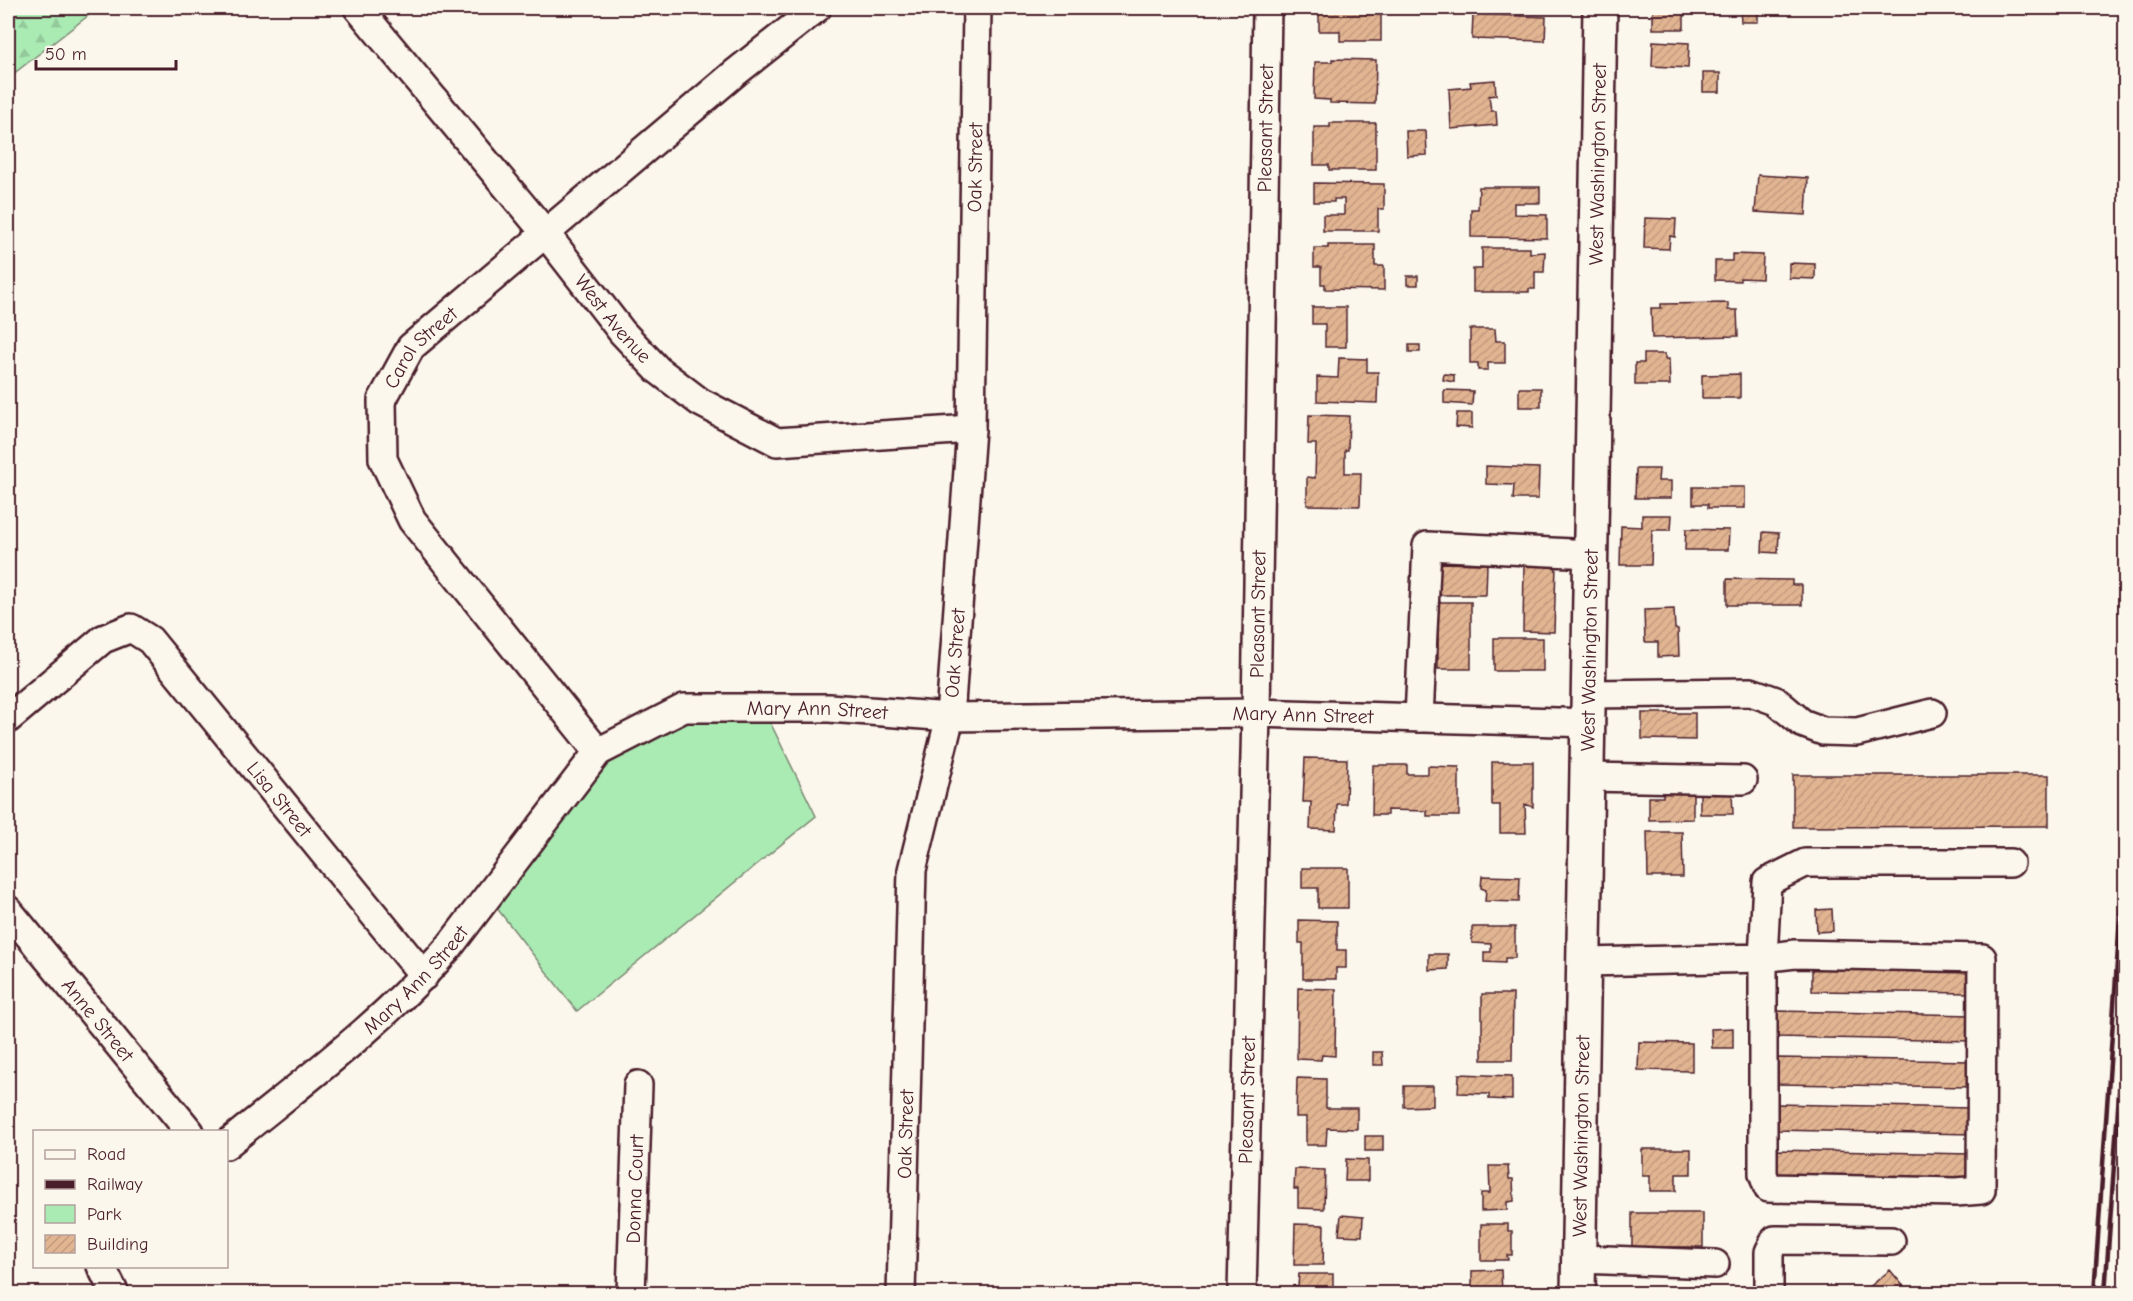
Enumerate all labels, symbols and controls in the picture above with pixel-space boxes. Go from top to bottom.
scale bar [36,33,176,71]
text: 50 m [45,44,87,65]
street label: West Washington Street [1585,62,1611,265]
street label: Pleasant Street [1253,63,1278,193]
street label: Oak Street [963,121,987,213]
street label: West Avenue [570,270,656,368]
street label: Carol Street [380,301,463,393]
street label: West Washington Street [1576,548,1603,751]
street label: Pleasant Street [1246,549,1271,678]
street label: Oak Street [940,606,970,699]
street label: Mary Ann Street [747,697,890,724]
street label: Mary Ann Street [1232,702,1375,729]
street label: Lisa Street [242,757,317,842]
street label: Mary Ann Street [359,920,474,1039]
street label: Anne Street [57,974,139,1067]
street label: Pleasant Street [1234,1034,1260,1164]
street label: West Washington Street [1568,1034,1594,1237]
street label: Oak Street [893,1088,918,1179]
legend [33,1130,228,1268]
street label: Donna Court [622,1133,648,1244]
text: Road [87,1144,126,1165]
text: Railway [87,1174,144,1195]
text: Park [87,1204,122,1225]
text: Building [87,1234,149,1255]

